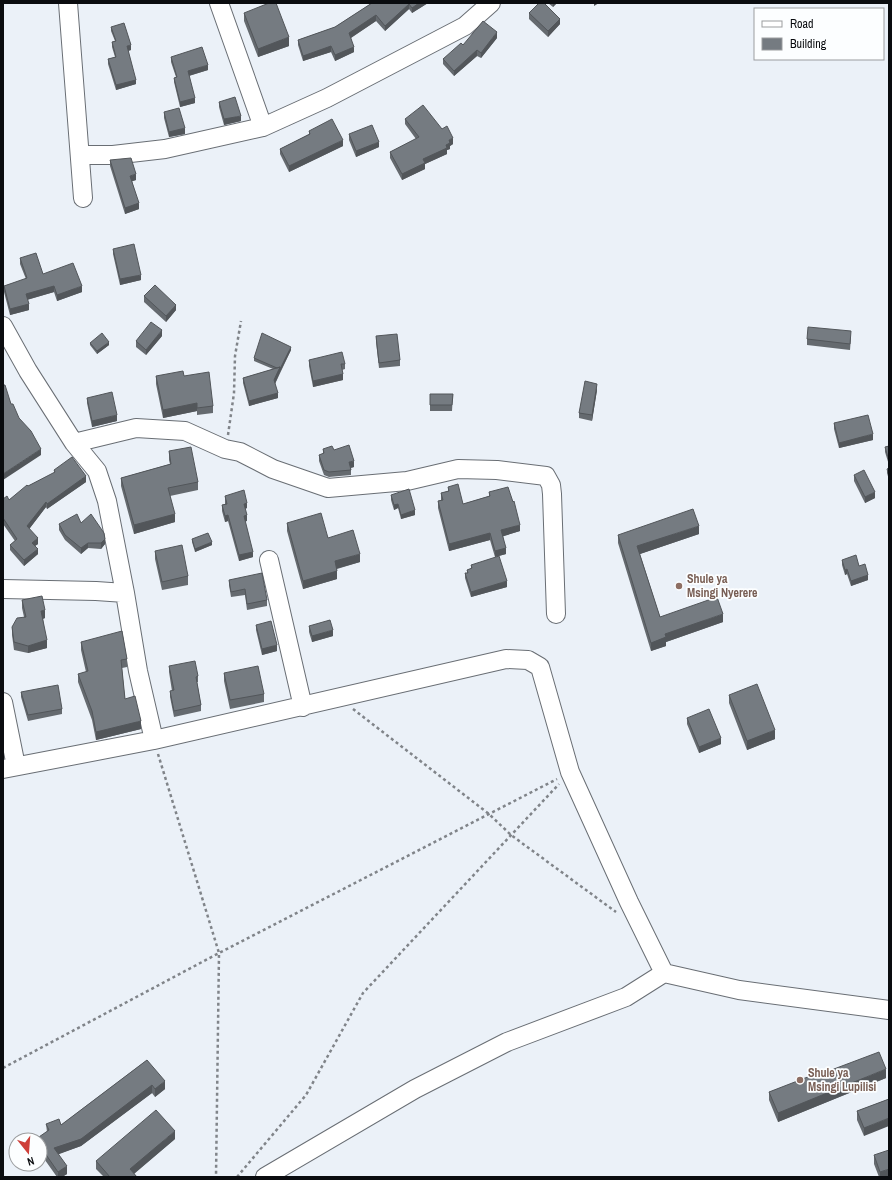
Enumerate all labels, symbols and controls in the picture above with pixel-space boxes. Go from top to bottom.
legend [754,8,884,60]
text: Road [790,16,814,32]
text: Building [790,36,827,52]
place label: Shule ya Msingi Nyerere [687,571,758,601]
marker: Shule ya Msingi Nyerere [674,581,684,591]
place label: Shule ya Msingi Lupilisi [808,1065,877,1095]
marker: Shule ya Msingi Lupilisi [795,1075,805,1085]
north arrow [8,1132,48,1172]
text: N [26,1154,36,1169]

